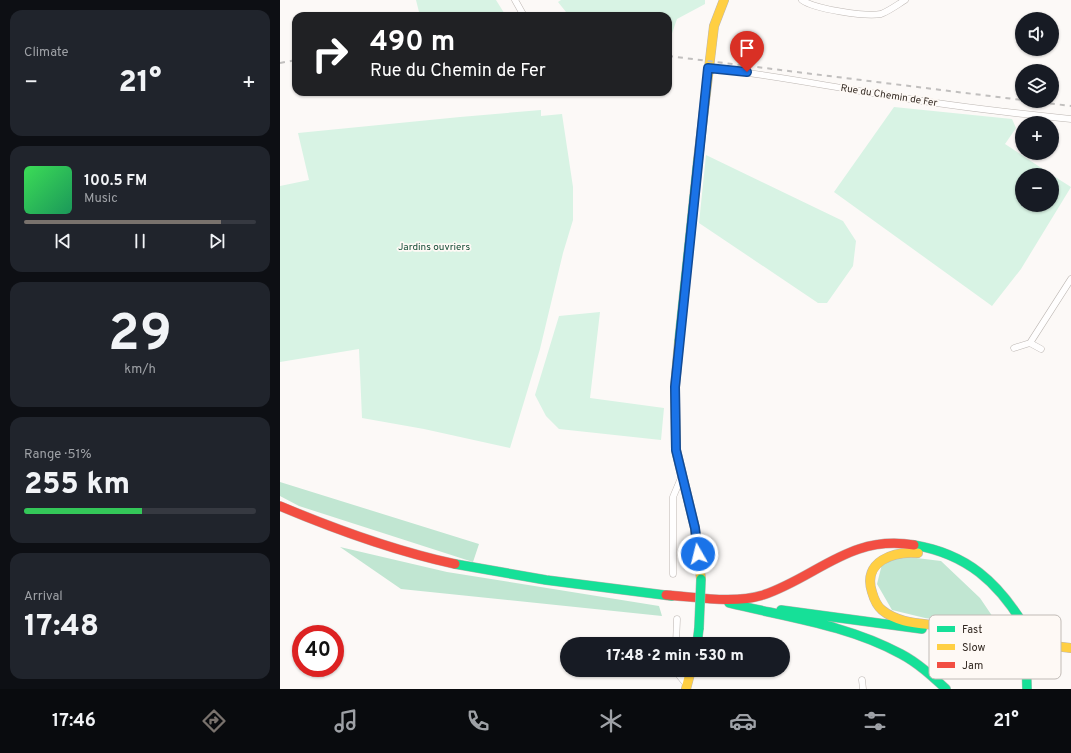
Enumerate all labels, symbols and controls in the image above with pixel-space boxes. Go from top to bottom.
map controls [1015,12,1059,212]
button: sound [1015,12,1059,56]
text: 490 m [370,25,455,61]
icon: right [304,28,356,80]
pin [730,31,764,72]
icon: arrive [736,37,758,59]
text: Climate [24,45,69,61]
text: Rue du Chemin de Fer [370,60,546,83]
button: layers [1015,64,1059,108]
text: 21° [118,65,162,102]
text: − [24,70,38,97]
text: + [242,70,256,97]
street label: Rue du Chemin de Fer [840,82,938,110]
button: + [1015,116,1059,160]
button: − [1015,168,1059,212]
text: 100.5 FM [84,172,147,191]
text: Music [84,191,118,207]
icon: previous [52,230,74,252]
icon: pause [129,230,151,252]
icon: next [206,230,228,252]
park label: Jardins ouvriers [398,241,470,254]
text: 29 [108,303,172,369]
text: km/h [124,362,156,378]
text: Range · 51% [24,447,92,463]
text: 255 km [24,467,130,504]
position arrow [677,533,719,575]
text: Arrival [24,589,63,605]
text: 17:48 [24,609,99,646]
legend [929,615,1061,679]
text: Fast [962,623,982,637]
speed limit sign: 40 [292,625,344,677]
text: Slow [962,641,985,655]
text: 17:48 · 2 min · 530 m [606,647,744,666]
text: Jam [962,659,983,673]
icon: directions [200,707,228,735]
icon: music [332,707,360,735]
icon: phone [464,707,492,735]
icon: climate [597,707,625,735]
icon: car [729,707,757,735]
icon: filters [861,707,889,735]
text: 17:46 [52,710,96,733]
text: 21° [993,710,1019,733]

